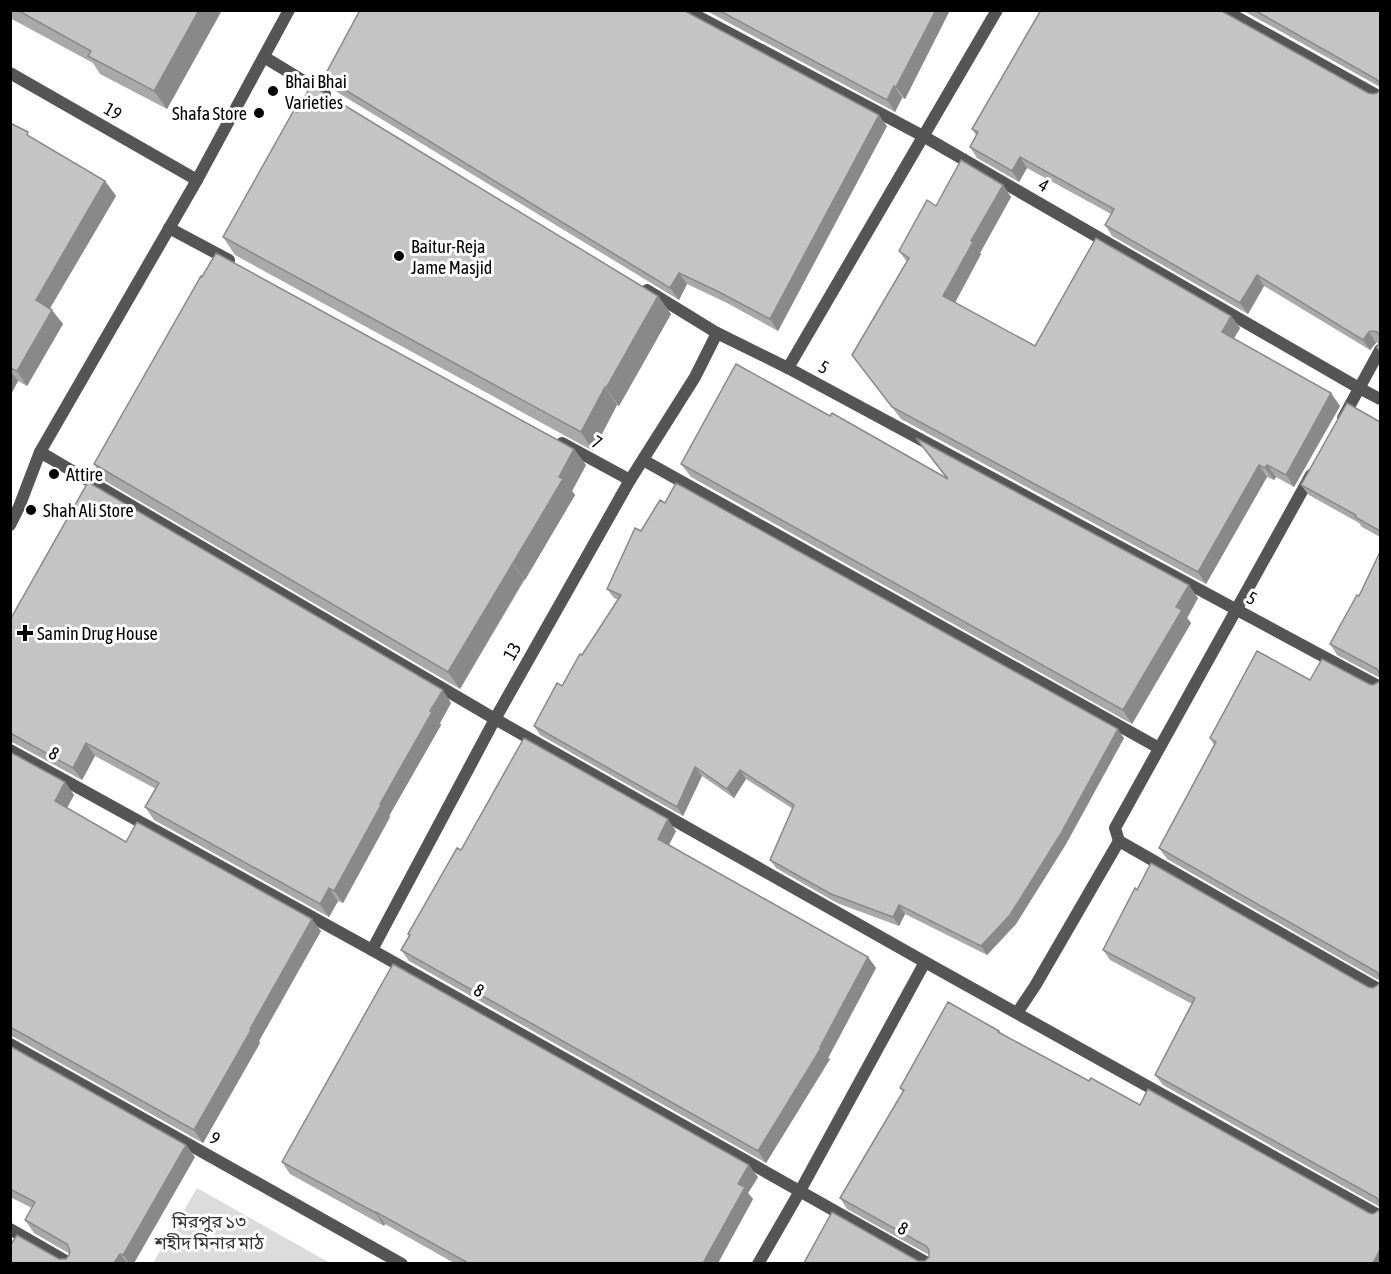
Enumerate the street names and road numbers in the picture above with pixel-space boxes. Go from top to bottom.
street label: 19 [100,98,126,124]
street label: 4 [1035,174,1053,196]
street label: 5 [815,356,833,378]
street label: 7 [588,431,606,453]
street label: 5 [1243,587,1261,609]
street label: 13 [499,639,525,663]
street label: 8 [45,742,63,764]
street label: 8 [470,979,488,1001]
street label: 9 [206,1127,224,1149]
street label: 8 [894,1217,912,1239]

